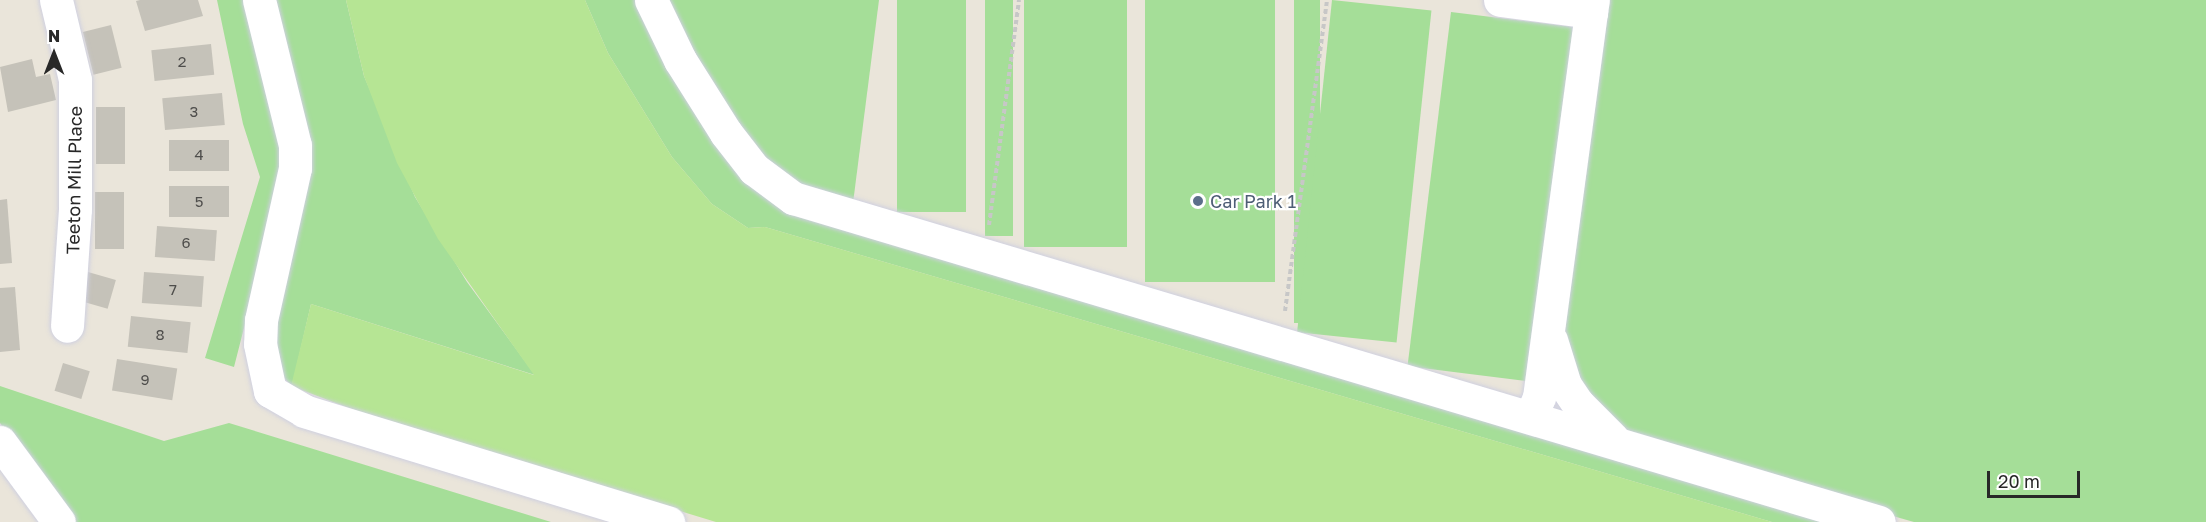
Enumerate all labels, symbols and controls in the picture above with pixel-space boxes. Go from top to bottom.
north arrow [24,24,84,84]
text: N [48,26,60,46]
house number: 2 [178,53,186,71]
house number: 3 [190,103,198,121]
street label: Teeton Mill Place [62,106,86,254]
house number: 4 [194,146,204,164]
place label: Car Park 1 [1210,190,1296,212]
house number: 5 [195,193,203,211]
marker: Car Park 1 [1191,194,1205,208]
house number: 6 [181,234,191,252]
house number: 7 [169,281,177,299]
house number: 8 [155,326,165,344]
house number: 9 [140,371,150,389]
scale bar [1990,459,2083,497]
text: 20 m [1998,470,2040,492]

